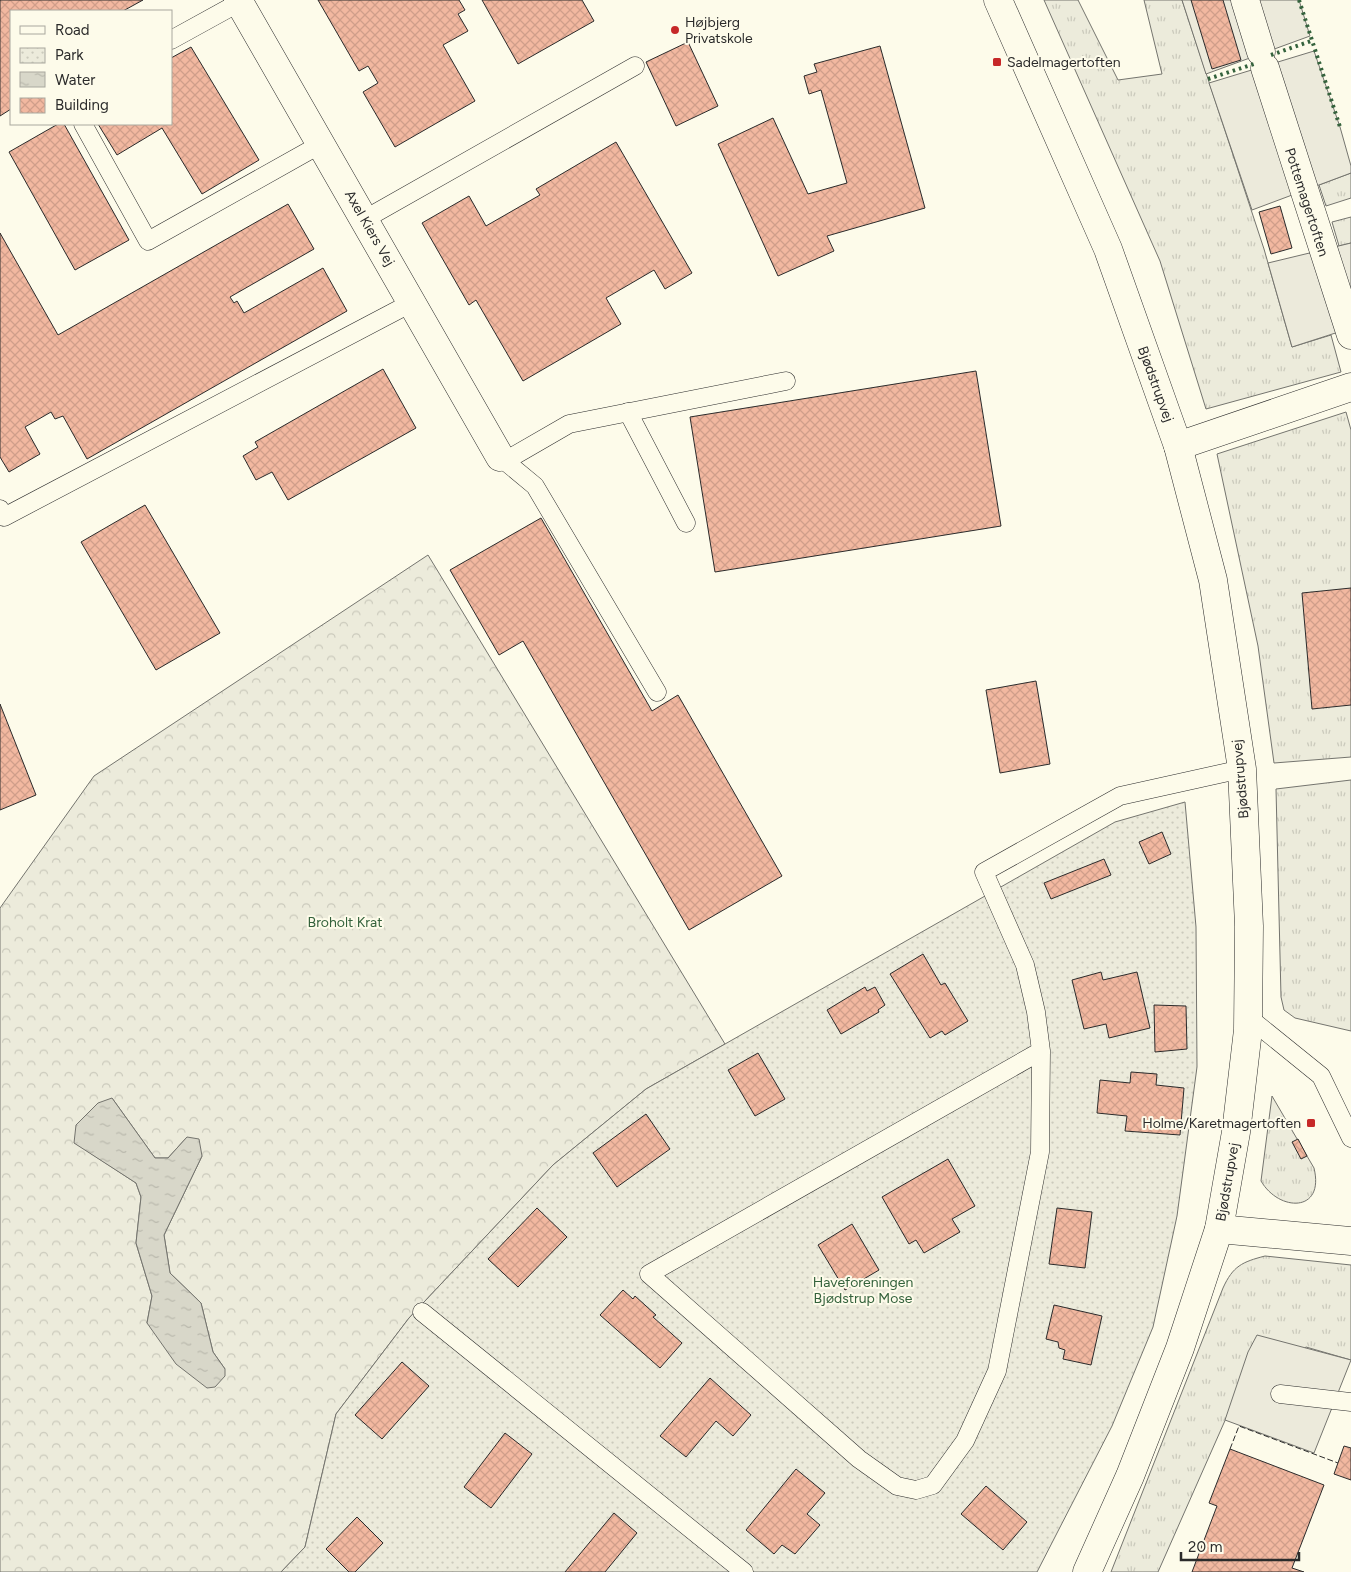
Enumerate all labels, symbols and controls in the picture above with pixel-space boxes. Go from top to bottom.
legend [10,10,172,125]
place label: Højbjerg Privatskole [685,14,753,47]
text: Road [55,21,90,39]
marker: Højbjerg Privatskole [669,24,681,36]
text: Park [55,46,84,64]
place label: Sadelmagertoften [1007,54,1121,71]
marker: Sadelmagertoften [991,56,1003,68]
text: Water [55,71,95,89]
text: Building [55,96,109,114]
street label: Pottemagertoften [1281,146,1332,259]
street label: Axel Kiers Vej [341,187,398,269]
street label: Bjødstrupvej [1134,344,1177,424]
street label: Bjødstrupvej [1229,739,1252,819]
park label: Broholt Krat [308,914,382,931]
place label: Holme/Karetmagertoften [1142,1115,1301,1132]
marker: Holme/Karetmagertoften [1305,1117,1317,1129]
street label: Bjødstrupvej [1212,1141,1243,1223]
park label: Haveforeningen Bjødstrup Mose [813,1274,913,1307]
scale bar [1181,1530,1298,1562]
text: 20 m [1188,1538,1222,1556]

